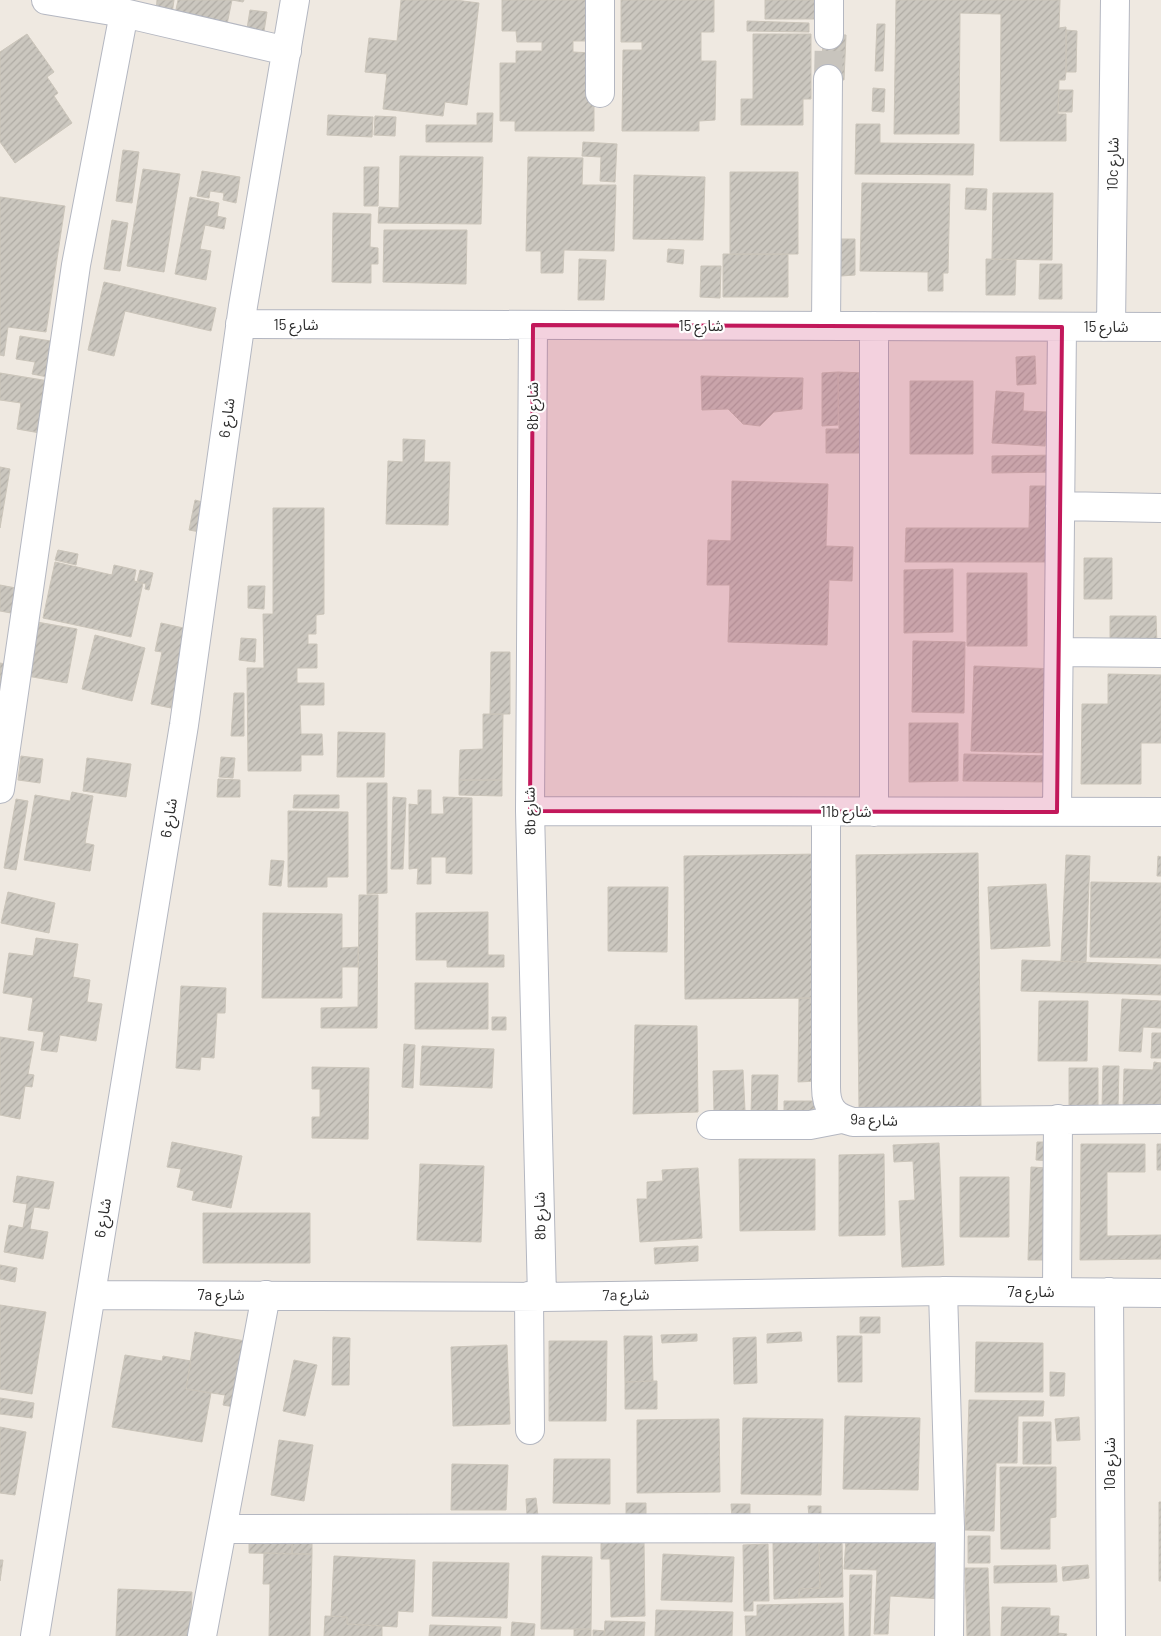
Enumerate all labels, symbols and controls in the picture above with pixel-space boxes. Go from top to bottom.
street label: 10c شارع [1103,137,1125,191]
street label: شارع 15 [273,315,319,337]
street label: شارع 15 [678,316,724,338]
street label: شارع 15 [1083,317,1129,339]
street label: 8b شارع [523,382,545,430]
street label: شارع 6 [214,397,242,439]
street label: 8b شارع [520,786,542,835]
street label: شارع 6 [156,796,184,840]
street label: 11b شارع [821,802,872,824]
street label: 9a شارع [850,1109,898,1133]
street label: 8b شارع [530,1191,552,1240]
street label: شارع 6 [90,1196,118,1240]
street label: 7a شارع [1007,1282,1055,1304]
street label: 7a شارع [197,1285,245,1307]
street label: 7a شارع [602,1285,650,1307]
street label: 10a شارع [1100,1437,1122,1491]

